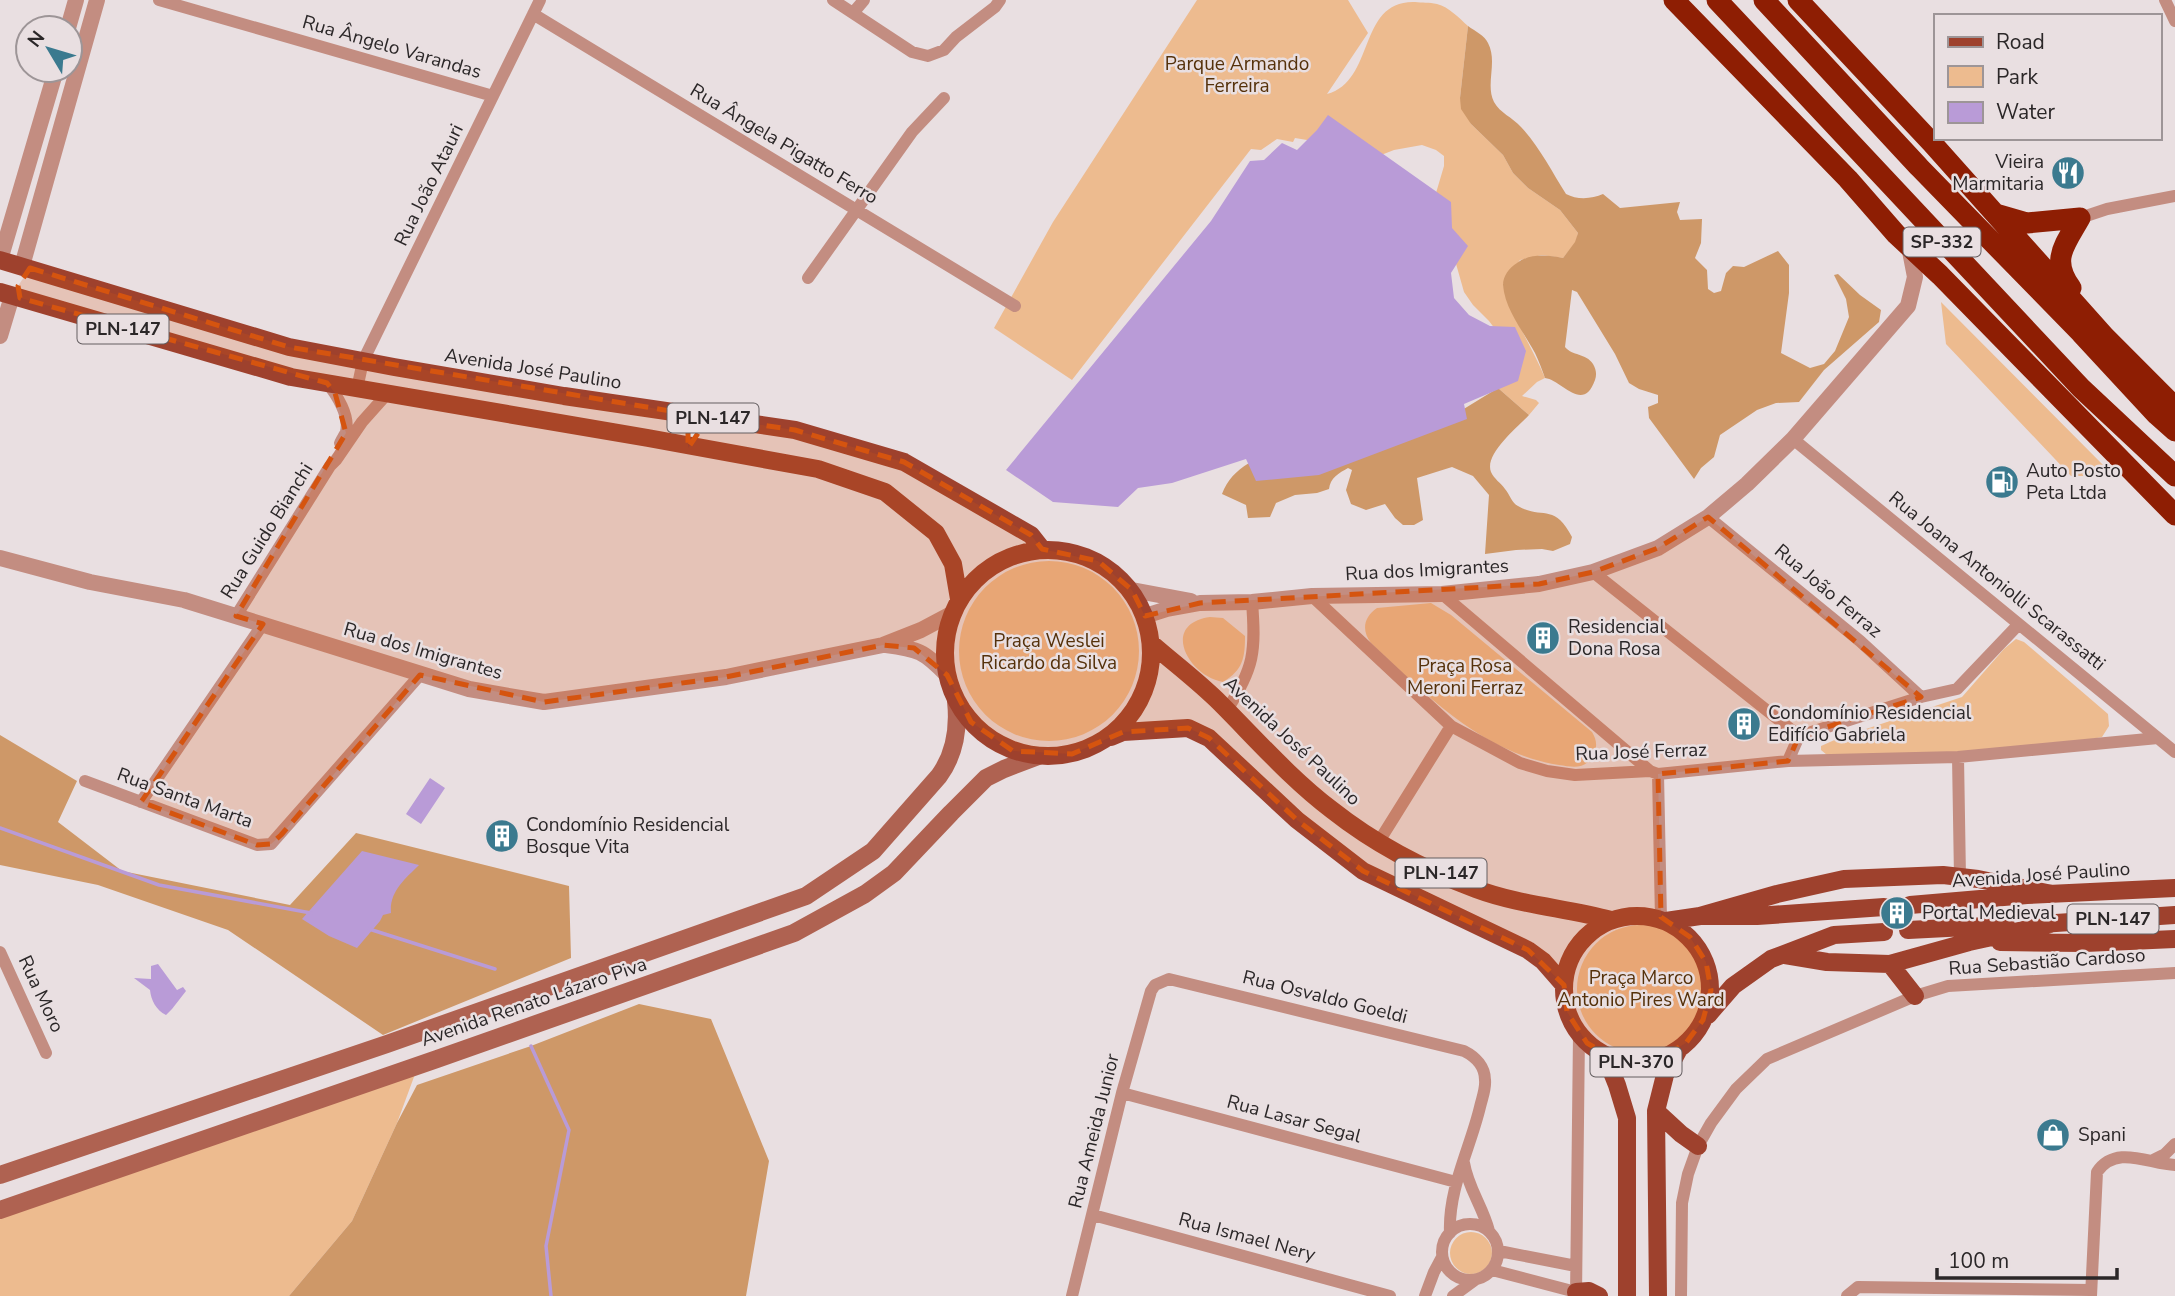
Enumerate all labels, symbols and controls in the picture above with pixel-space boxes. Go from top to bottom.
street label: Rua Ângelo Varandas [299,9,485,85]
north arrow [14,14,84,84]
legend [1934,14,2161,140]
text: N [22,26,51,53]
text: Road [1996,28,2045,56]
park label: Parque Armando Ferreira [1165,51,1309,99]
text: Park [1996,63,2038,91]
street label: Rua Ângela Pigatto Ferro [685,77,883,211]
text: Water [1996,98,2055,126]
street label: Rua João Atauri [388,120,470,250]
place label: Vieira Marmitaria [1952,149,2044,197]
restaurant icon: Vieira Marmitaria [2049,154,2087,192]
road number: SP-332 [1904,228,1980,256]
road number: PLN-147 [78,314,168,344]
street label: Avenida José Paulino [443,342,623,396]
road number: PLN-147 [668,404,758,432]
street label: Rua Guido Bianchi [215,458,319,604]
place label: Auto Posto Peta Ltda [2026,458,2121,506]
fuel station icon: Auto Posto Peta Ltda [1983,463,2021,501]
street label: Rua Joana Antoniolli Scarassatti [1883,485,2111,677]
street label: Rua João Ferraz [1769,538,1887,644]
street label: Rua dos Imigrantes [1344,553,1510,587]
place label: Residencial Dona Rosa [1568,614,1665,662]
street label: Rua dos Imigrantes [341,616,505,686]
building icon: Residencial Dona Rosa [1524,619,1562,657]
park label: Praça Weslei Ricardo da Silva [981,628,1117,676]
park label: Praça Rosa Meroni Ferraz [1407,653,1523,701]
street label: Avenida José Paulino [1218,670,1366,812]
place label: Condomínio Residencial Edifício Gabriela [1768,700,1972,748]
building icon: Condomínio Residencial Edifício Gabriela [1725,705,1763,743]
street label: Rua José Ferraz [1575,737,1707,767]
street label: Rua Santa Marta [113,761,257,835]
place label: Condomínio Residencial Bosque Vita [526,812,730,860]
building icon: Condomínio Residencial Bosque Vita [483,817,521,855]
street label: Avenida José Paulino [1951,856,2131,894]
road number: PLN-147 [1396,858,1486,888]
building icon: Portal Medieval [1878,894,1916,932]
place label: Portal Medieval [1922,900,2056,926]
road number: PLN-147 [2068,904,2158,934]
street label: Rua Sebastião Cardoso [1948,942,2146,982]
street label: Rua Moro [12,951,70,1037]
street label: Avenida Renato Lázaro Piva [418,951,650,1053]
street label: Rua Osvaldo Goeldi [1240,964,1410,1030]
park label: Praça Marco Antonio Pires Ward [1557,965,1725,1013]
road number: PLN-370 [1590,1048,1682,1077]
street label: Rua Ameida Junior [1062,1051,1126,1211]
street label: Rua Lasar Segal [1224,1089,1364,1150]
shop icon: Spani [2034,1116,2072,1154]
place label: Spani [2078,1122,2126,1148]
street label: Rua Ismael Nery [1176,1206,1318,1268]
scale bar [1937,1236,2117,1280]
text: 100 m [1948,1247,2009,1275]

